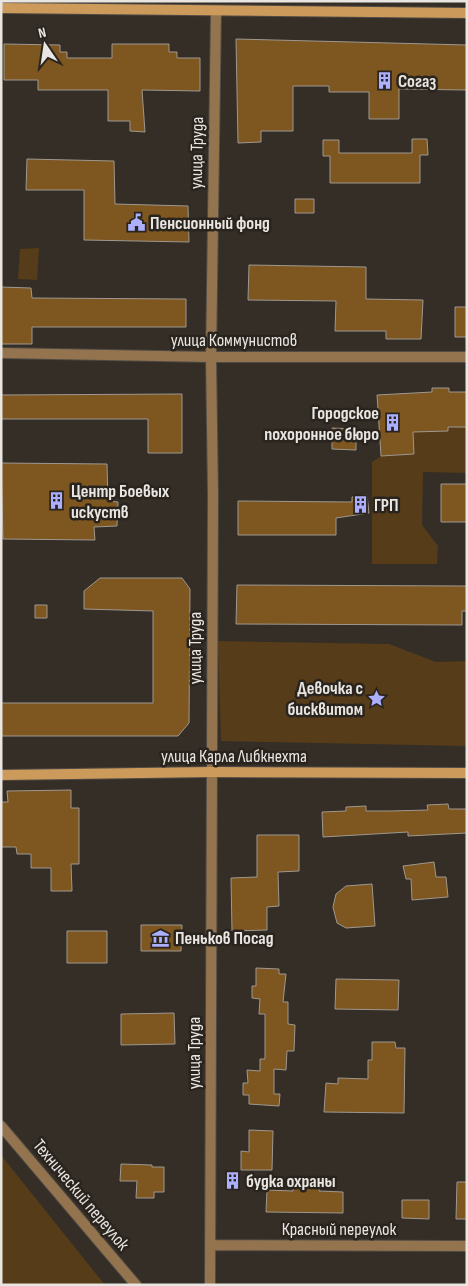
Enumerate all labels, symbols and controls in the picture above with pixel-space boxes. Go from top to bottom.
north arrow [20,20,70,70]
text: N [37,24,48,42]
building icon: Согаз [374,71,394,91]
place label: Согаз [398,71,436,92]
street label: улица Труда [186,117,208,189]
public building icon: Пенсионный фонд [126,213,146,233]
place label: Пенсионный фонд [150,213,270,234]
street label: улица Коммунистов [171,330,297,351]
place label: Городское похоронное бюро [264,403,379,445]
building icon: Городское похоронное бюро [383,413,403,433]
place label: Центр Боевых искуств [71,481,170,523]
building icon: Центр Боевых искуств [47,491,67,511]
building icon: ГРП [350,495,370,515]
place label: ГРП [374,495,399,516]
street label: улица Труда [185,612,206,684]
place label: Девочка с бисквитом [287,678,363,720]
place icon: Девочка с бисквитом [367,688,387,708]
street label: улица Карла Либкнехта [161,746,307,767]
museum icon: Пеньков Посад [151,928,171,948]
place label: Пеньков Посад [175,928,273,949]
street label: улица Труда [184,1017,205,1089]
street label: Технический переулок [28,1135,134,1255]
building icon: будка охраны [222,1171,242,1191]
place label: будка охраны [246,1171,336,1192]
street label: Красный переулок [282,1219,397,1240]

